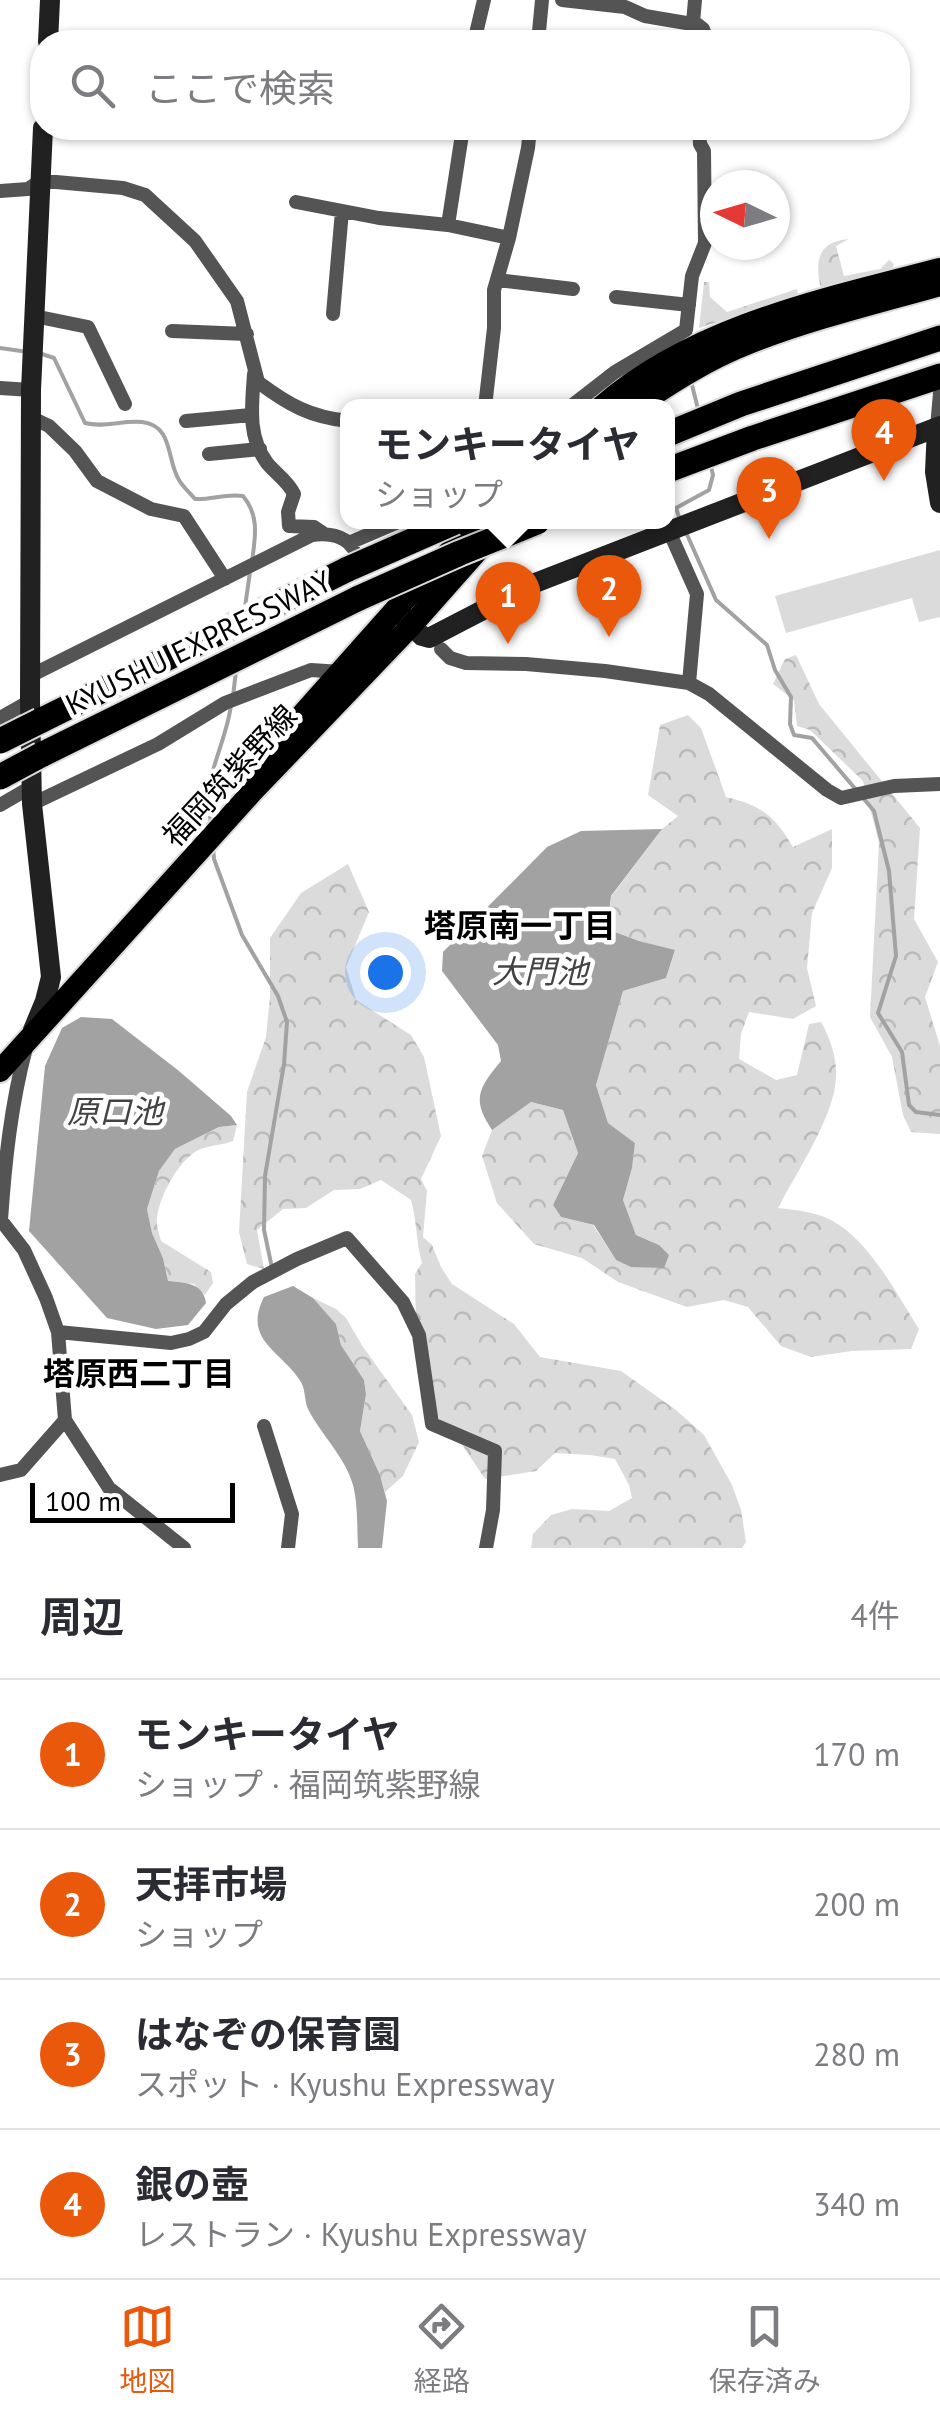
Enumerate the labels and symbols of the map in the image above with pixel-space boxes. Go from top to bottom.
north arrow [700,170,790,260]
pin: 4 [852,398,916,481]
pin: 3 [736,456,802,539]
pin: 2 [576,554,642,637]
street label: KYUSHU EXPRESSWAY [59,561,337,723]
pin: 1 [476,562,540,644]
street label: 福岡筑紫野線 [153,696,305,854]
district label: 塔原南一丁目 [424,904,616,946]
your location [360,947,411,998]
water label: 大門池 [492,950,591,992]
water label: 原口池 [67,1090,166,1132]
district label: 塔原西二丁目 [43,1352,235,1394]
scale bar [30,1478,235,1522]

